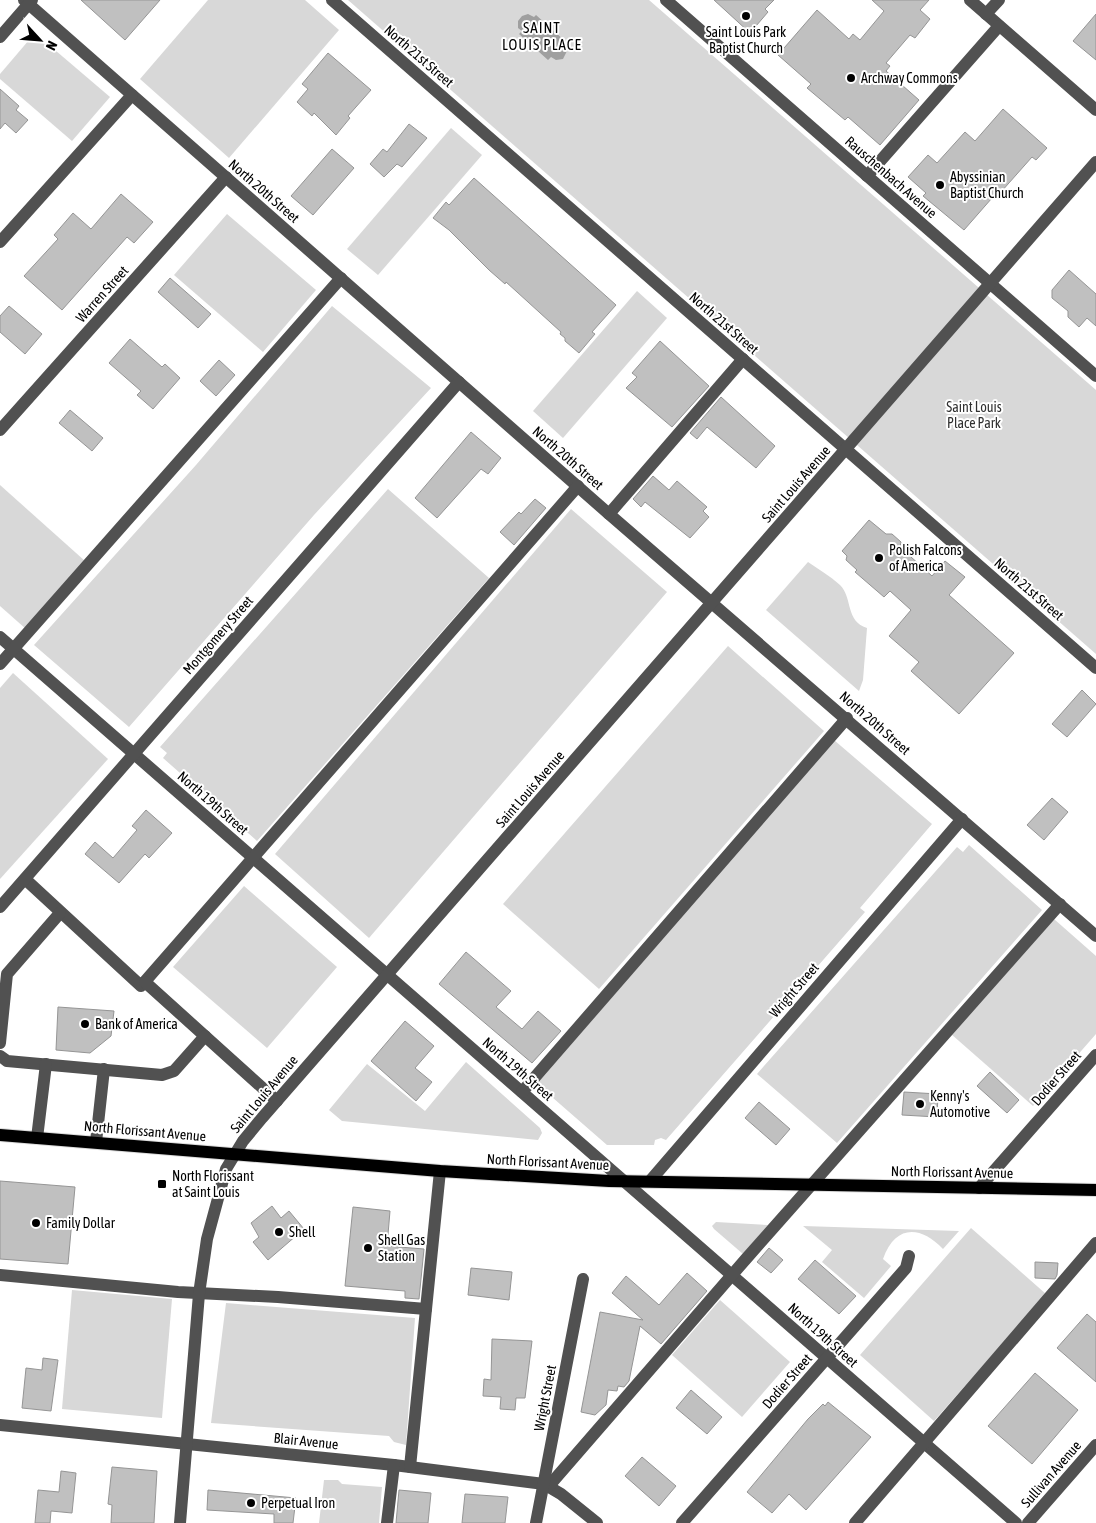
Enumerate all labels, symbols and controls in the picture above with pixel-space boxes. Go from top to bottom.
marker: Saint Louis Park Baptist Church [740,10,752,22]
north arrow [15,15,65,65]
district label: SAINT LOUIS PLACE [502,19,582,53]
street label: North 21st Street [381,22,457,90]
place label: Saint Louis Park Baptist Church [706,24,786,56]
text: N [43,38,61,53]
place label: Archway Commons [861,70,958,86]
marker: Archway Commons [845,72,857,84]
street label: Rauschenbach Avenue [842,133,940,221]
street label: North 20th Street [225,156,303,226]
place label: Abyssinian Baptist Church [950,169,1024,201]
marker: Abyssinian Baptist Church [934,179,946,191]
street label: Warren Street [73,263,131,325]
street label: North 21st Street [686,289,762,357]
park label: Saint Louis Place Park [946,399,1002,431]
street label: North 20th Street [529,423,607,493]
street label: Saint Louis Avenue [758,443,834,525]
place label: Polish Falcons of America [889,542,962,574]
marker: Polish Falcons of America [873,552,885,564]
street label: North 21st Street [991,555,1067,623]
street label: Montgomery Street [180,593,256,677]
street label: North 20th Street [836,688,914,758]
street label: Saint Louis Avenue [492,748,568,830]
street label: North 19th Street [174,768,252,838]
street label: Wright Street [766,959,822,1021]
place label: Bank of America [95,1016,178,1032]
marker: Bank of America [79,1018,91,1030]
street label: North 19th Street [479,1034,557,1104]
street label: Dodier Street [1028,1047,1084,1109]
street label: Saint Louis Avenue [227,1052,301,1136]
place label: Kenny's Automotive [930,1088,990,1120]
marker: Kenny's Automotive [914,1098,926,1110]
street label: North Florissant Avenue [83,1118,207,1144]
street label: North Florissant Avenue [486,1151,610,1173]
street label: North Florissant Avenue [891,1163,1013,1181]
place label: North Florissant at Saint Louis [172,1168,254,1200]
marker: North Florissant at Saint Louis [156,1178,168,1190]
place label: Family Dollar [46,1215,116,1231]
marker: Family Dollar [30,1217,42,1229]
place label: Shell [289,1224,316,1240]
marker: Shell [273,1226,285,1238]
place label: Shell Gas Station [378,1232,425,1264]
marker: Shell Gas Station [362,1242,374,1254]
street label: North 19th Street [785,1300,861,1370]
street label: Dodier Street [759,1350,815,1412]
street label: Wright Street [531,1364,559,1432]
street label: Blair Avenue [273,1430,339,1452]
street label: Sullivan Avenue [1018,1437,1084,1511]
place label: Perpetual Iron [261,1495,335,1511]
marker: Perpetual Iron [245,1497,257,1509]

